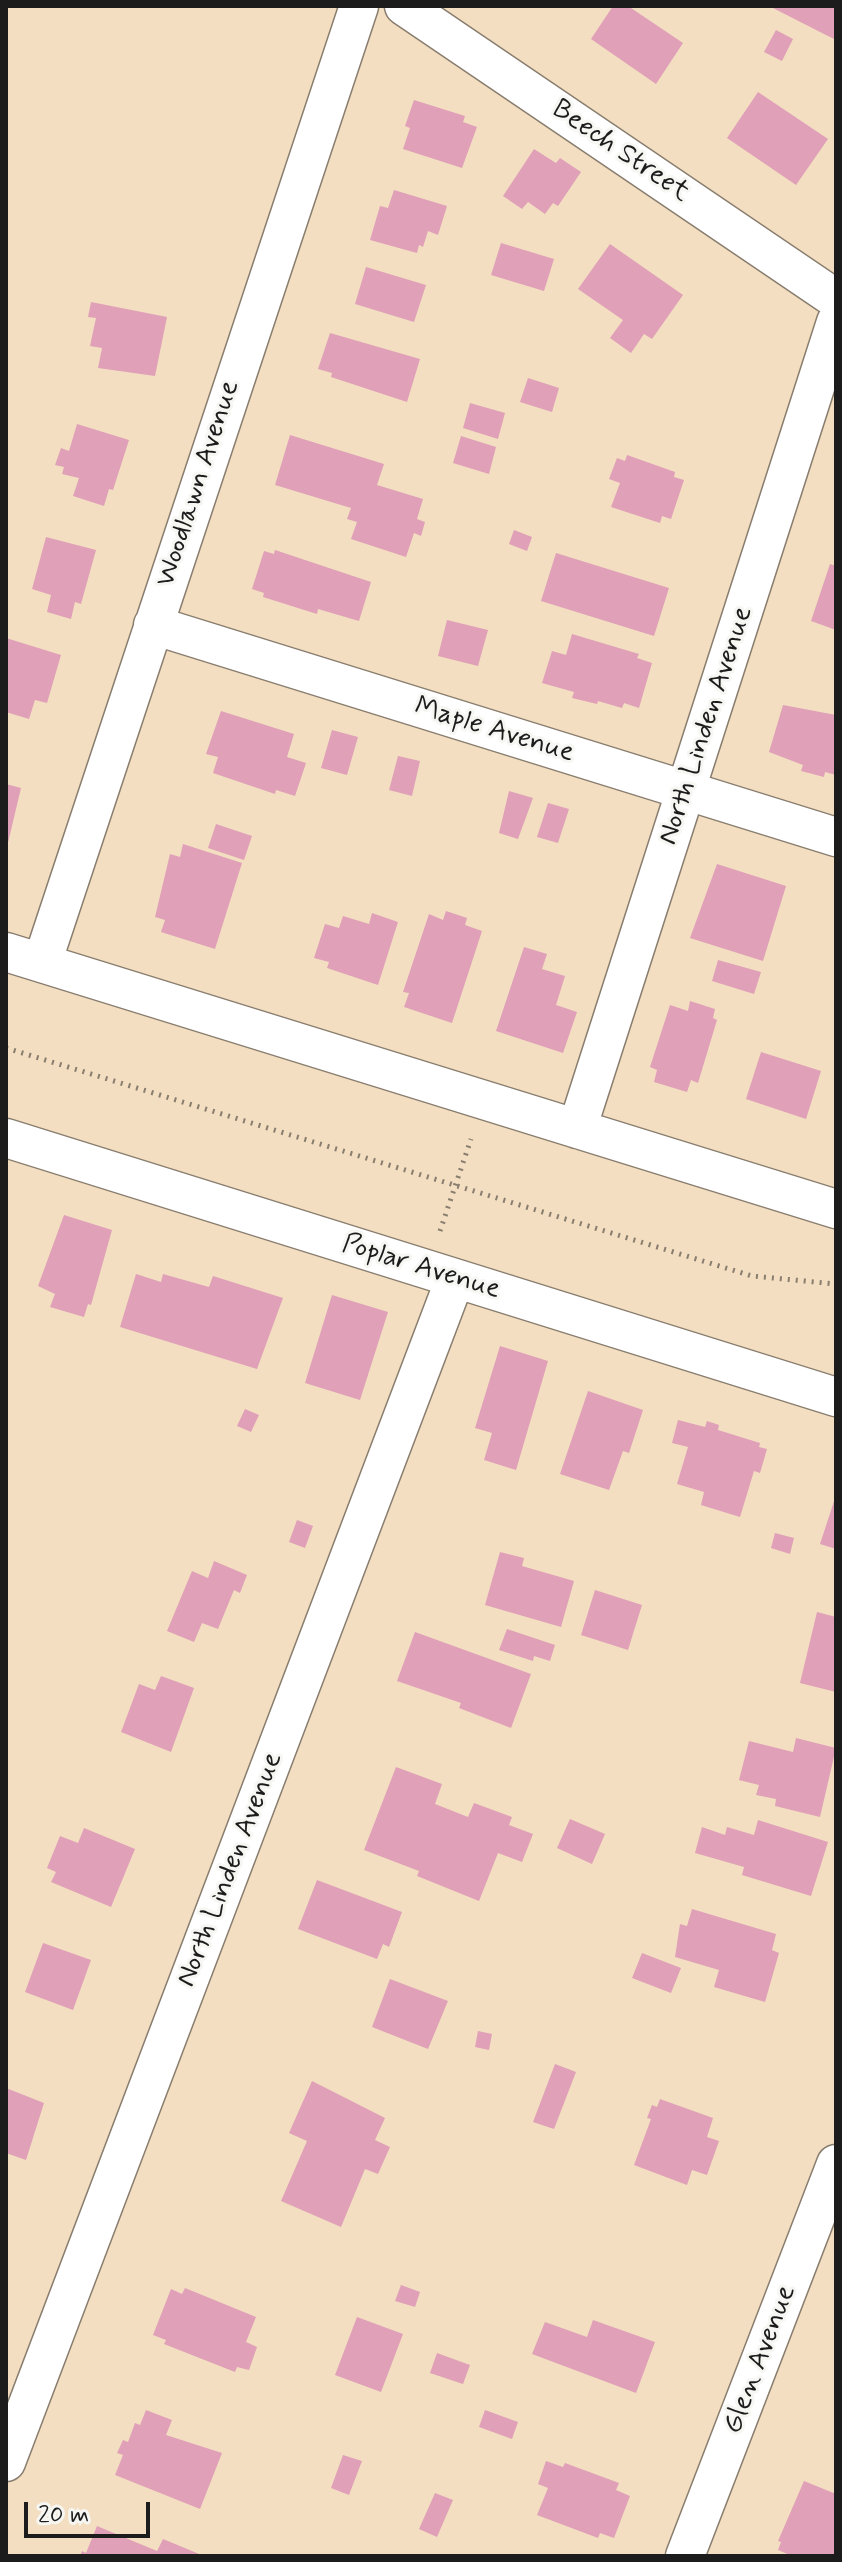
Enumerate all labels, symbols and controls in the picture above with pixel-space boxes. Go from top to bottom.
street label: Beech Street [545,94,695,210]
street label: Woodlawn Avenue [150,377,248,591]
street label: North Linden Avenue [653,603,761,849]
street label: Maple Avenue [410,691,578,771]
street label: Poplar Avenue [338,1228,504,1308]
street label: North Linden Avenue [171,1748,291,1992]
street label: Glen Avenue [717,2281,805,2439]
scale bar [28,2486,154,2536]
text: 20 m [38,2500,89,2531]

